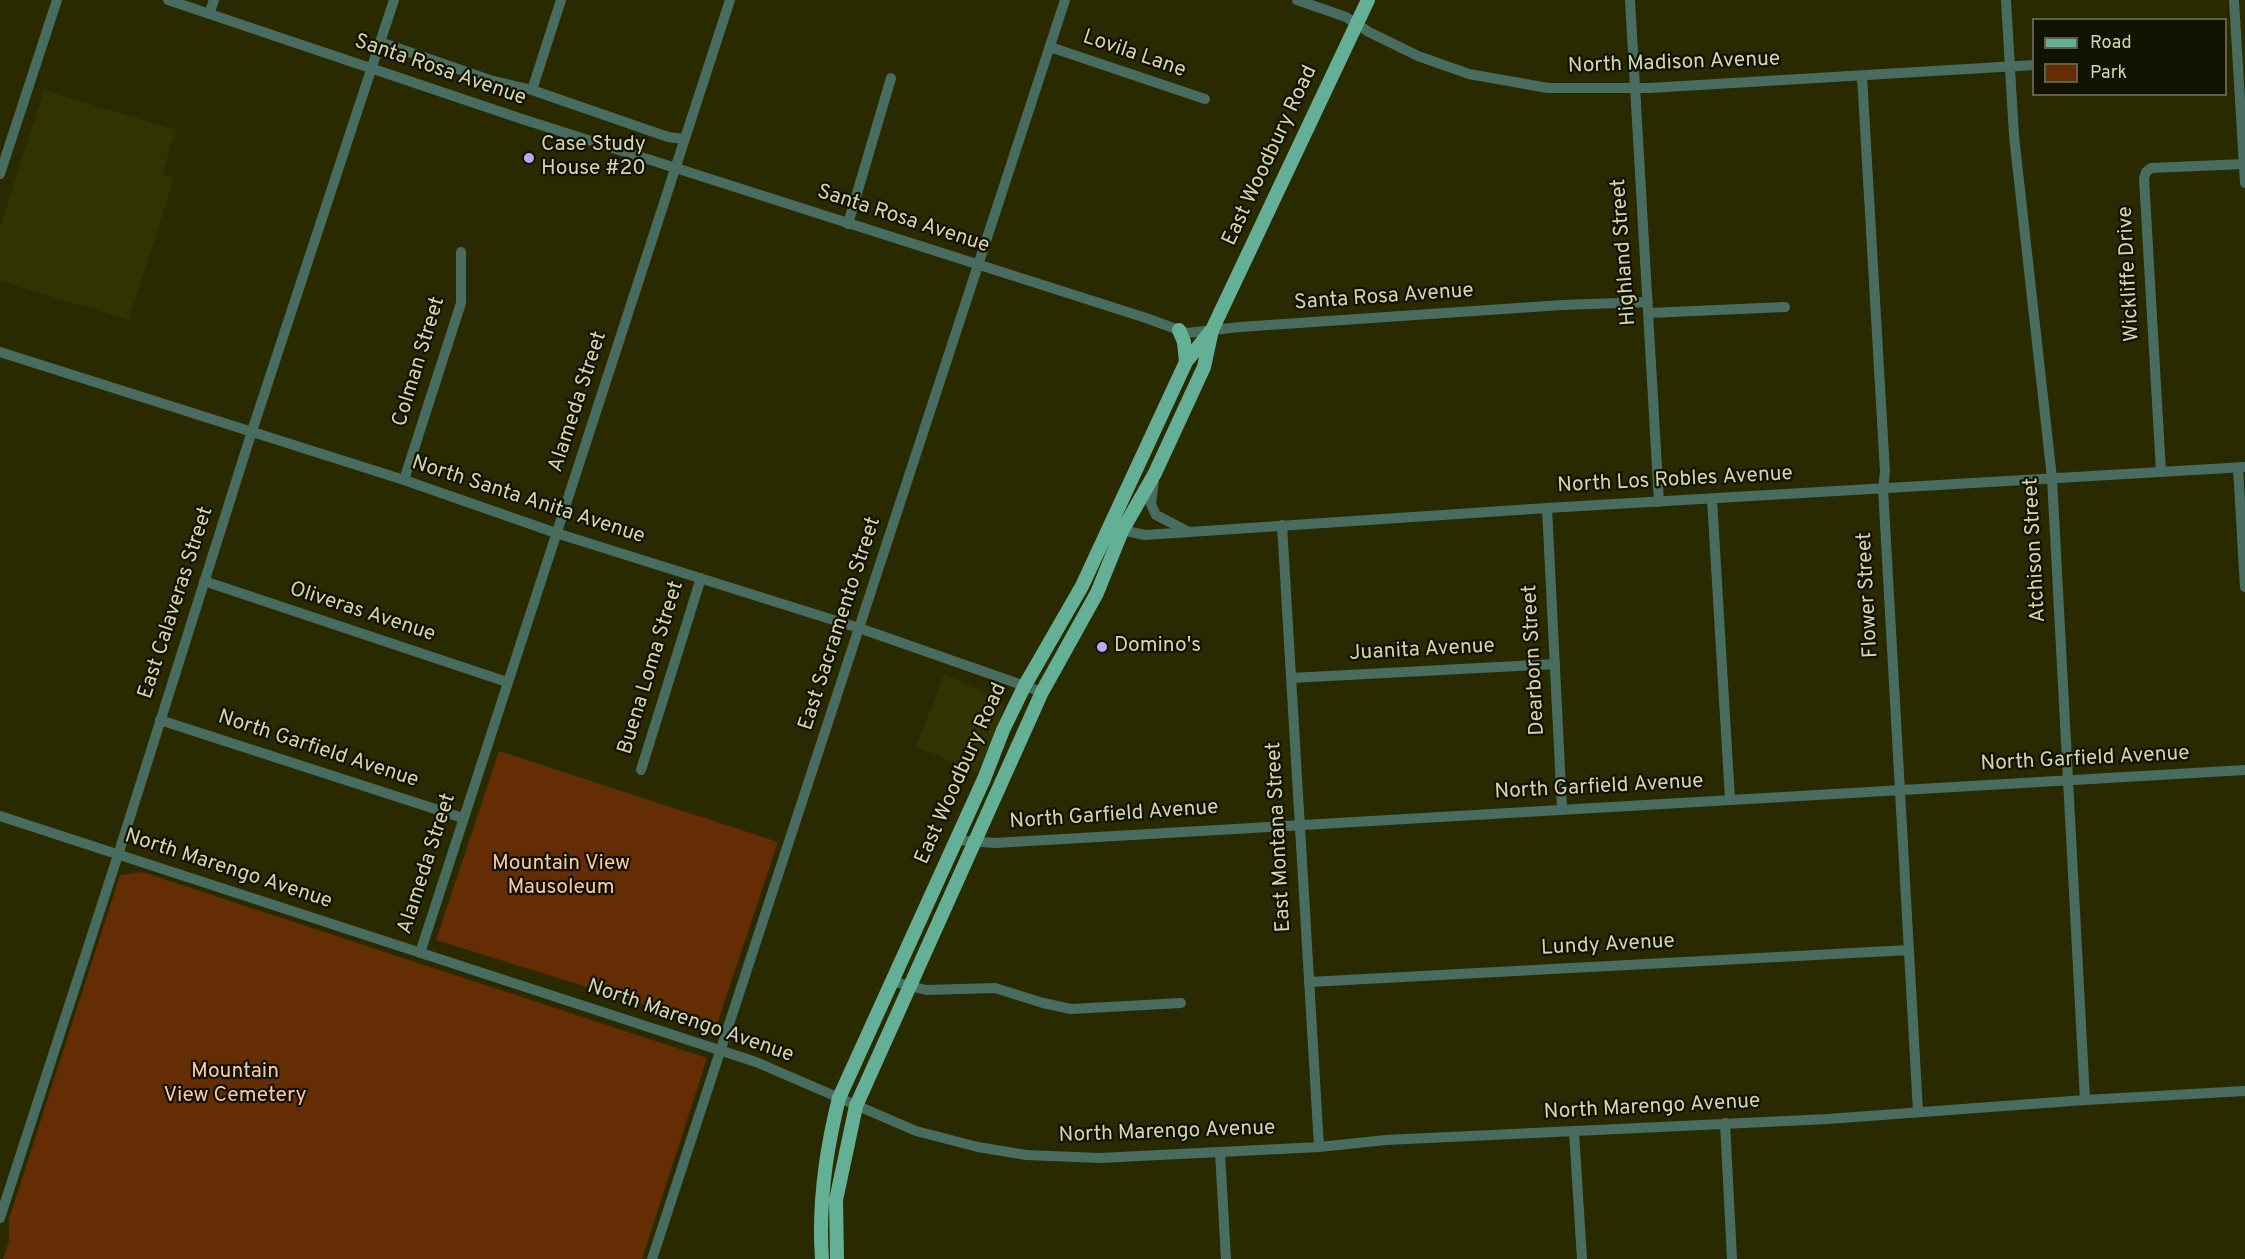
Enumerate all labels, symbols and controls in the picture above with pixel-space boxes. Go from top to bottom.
legend [2032,18,2227,96]
street label: Lovila Lane [1079,26,1189,84]
street label: Santa Rosa Avenue [351,30,529,112]
text: Road [2090,32,2132,55]
street label: North Madison Avenue [1568,48,1780,80]
street label: East Woodbury Road [1218,62,1324,250]
text: Park [2090,62,2127,85]
place label: Case Study House #20 [541,133,646,183]
marker: Case Study House #20 [522,151,536,165]
street label: Highland Street [1607,178,1643,326]
street label: Santa Rosa Avenue [814,180,992,260]
street label: Wickliffe Drive [2114,206,2146,342]
street label: Santa Rosa Avenue [1293,279,1475,317]
street label: Colman Street [388,294,452,430]
street label: Alameda Street [544,328,614,476]
street label: North Santa Anita Avenue [408,451,648,551]
street label: North Los Robles Avenue [1557,462,1793,500]
street label: Atchison Street [2020,477,2052,623]
street label: East Calaveras Street [134,504,220,702]
street label: East Sacramento Street [795,514,887,734]
street label: Flower Street [1853,531,1885,659]
street label: Oliveras Avenue [286,578,438,648]
street label: Buena Loma Street [614,578,690,758]
street label: Dearborn Street [1518,584,1552,736]
place label: Domino's [1114,634,1201,660]
street label: Juanita Avenue [1349,635,1495,667]
marker: Domino's [1095,640,1109,654]
street label: East Woodbury Road [911,679,1013,869]
street label: North Garfield Avenue [215,706,421,794]
street label: East Montana Street [1262,741,1298,933]
street label: North Garfield Avenue [1980,742,2190,778]
street label: North Garfield Avenue [1494,770,1704,806]
street label: Alameda Street [393,790,463,938]
street label: North Garfield Avenue [1009,796,1219,836]
street label: North Marengo Avenue [121,825,335,915]
park label: Mountain View Mausoleum [492,852,630,902]
street label: Lundy Avenue [1540,930,1676,962]
street label: North Marengo Avenue [583,975,797,1069]
park label: Mountain View Cemetery [163,1060,307,1110]
street label: North Marengo Avenue [1543,1090,1761,1126]
street label: North Marengo Avenue [1058,1117,1276,1149]

